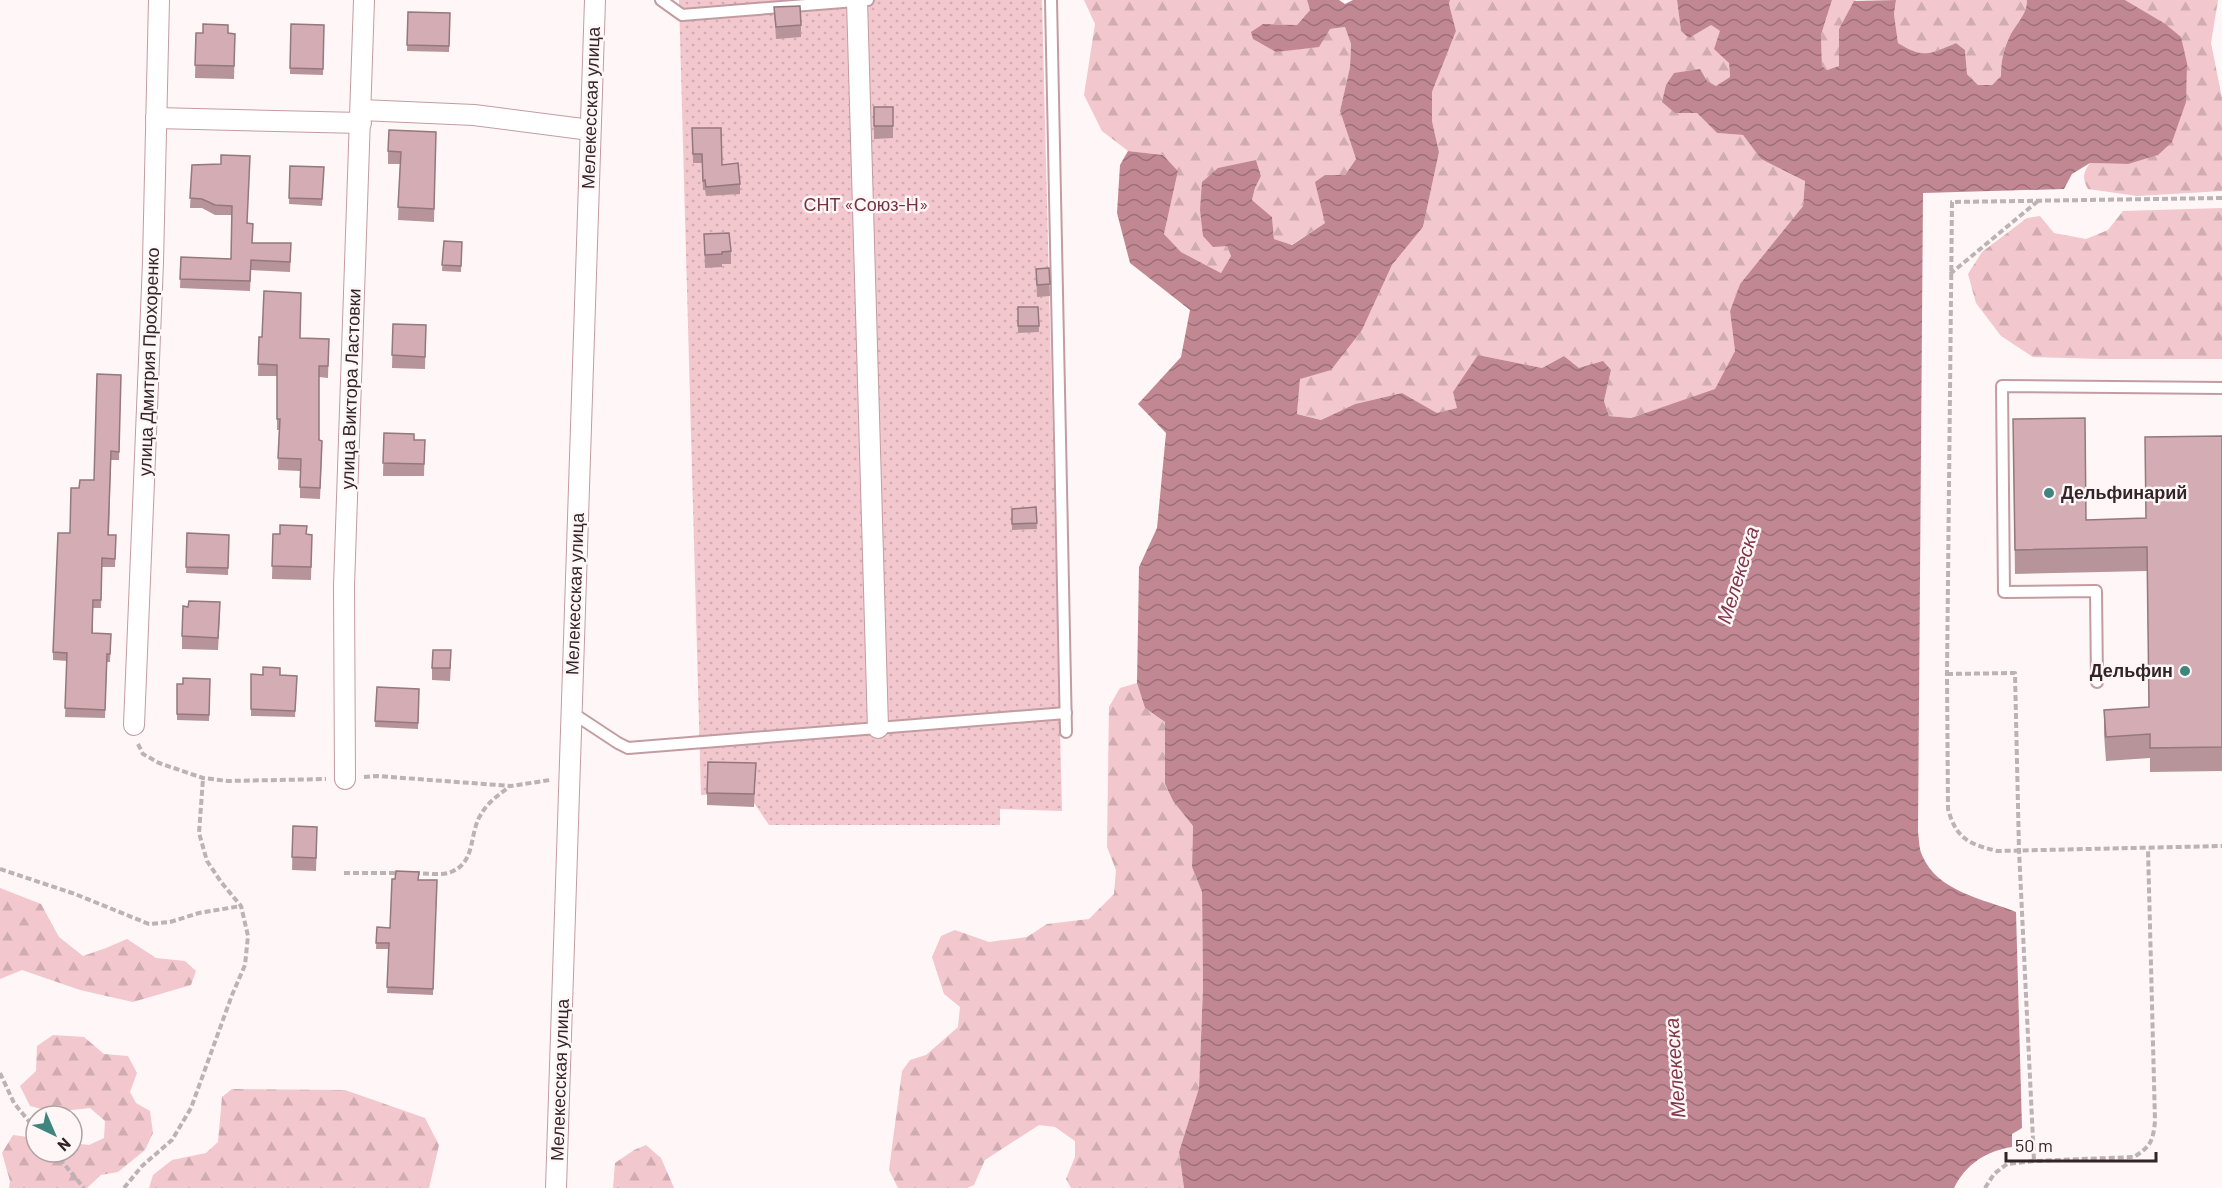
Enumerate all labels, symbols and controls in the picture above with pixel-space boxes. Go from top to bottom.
street label: Мелекесская улица [576,25,604,189]
park label: СНТ «Союз-Н» [804,193,928,215]
street label: улица Дмитрия Прохоренко [133,247,163,477]
street label: улица Виктора Ластовки [335,288,365,490]
place label: Дельфинарий [2061,481,2187,503]
marker: Дельфинарий [2042,486,2056,500]
street label: Мелекесская улица [560,511,588,675]
water label: Мелекеска [1711,523,1763,626]
place label: Дельфин [2090,659,2173,681]
marker: Дельфин [2178,664,2192,678]
street label: Мелекесская улица [545,997,573,1161]
water label: Мелекеска [1659,1017,1689,1119]
north arrow [24,1104,84,1164]
scale bar [2006,1125,2156,1163]
text: 50 m [2015,1134,2053,1156]
text: N [54,1135,75,1156]

